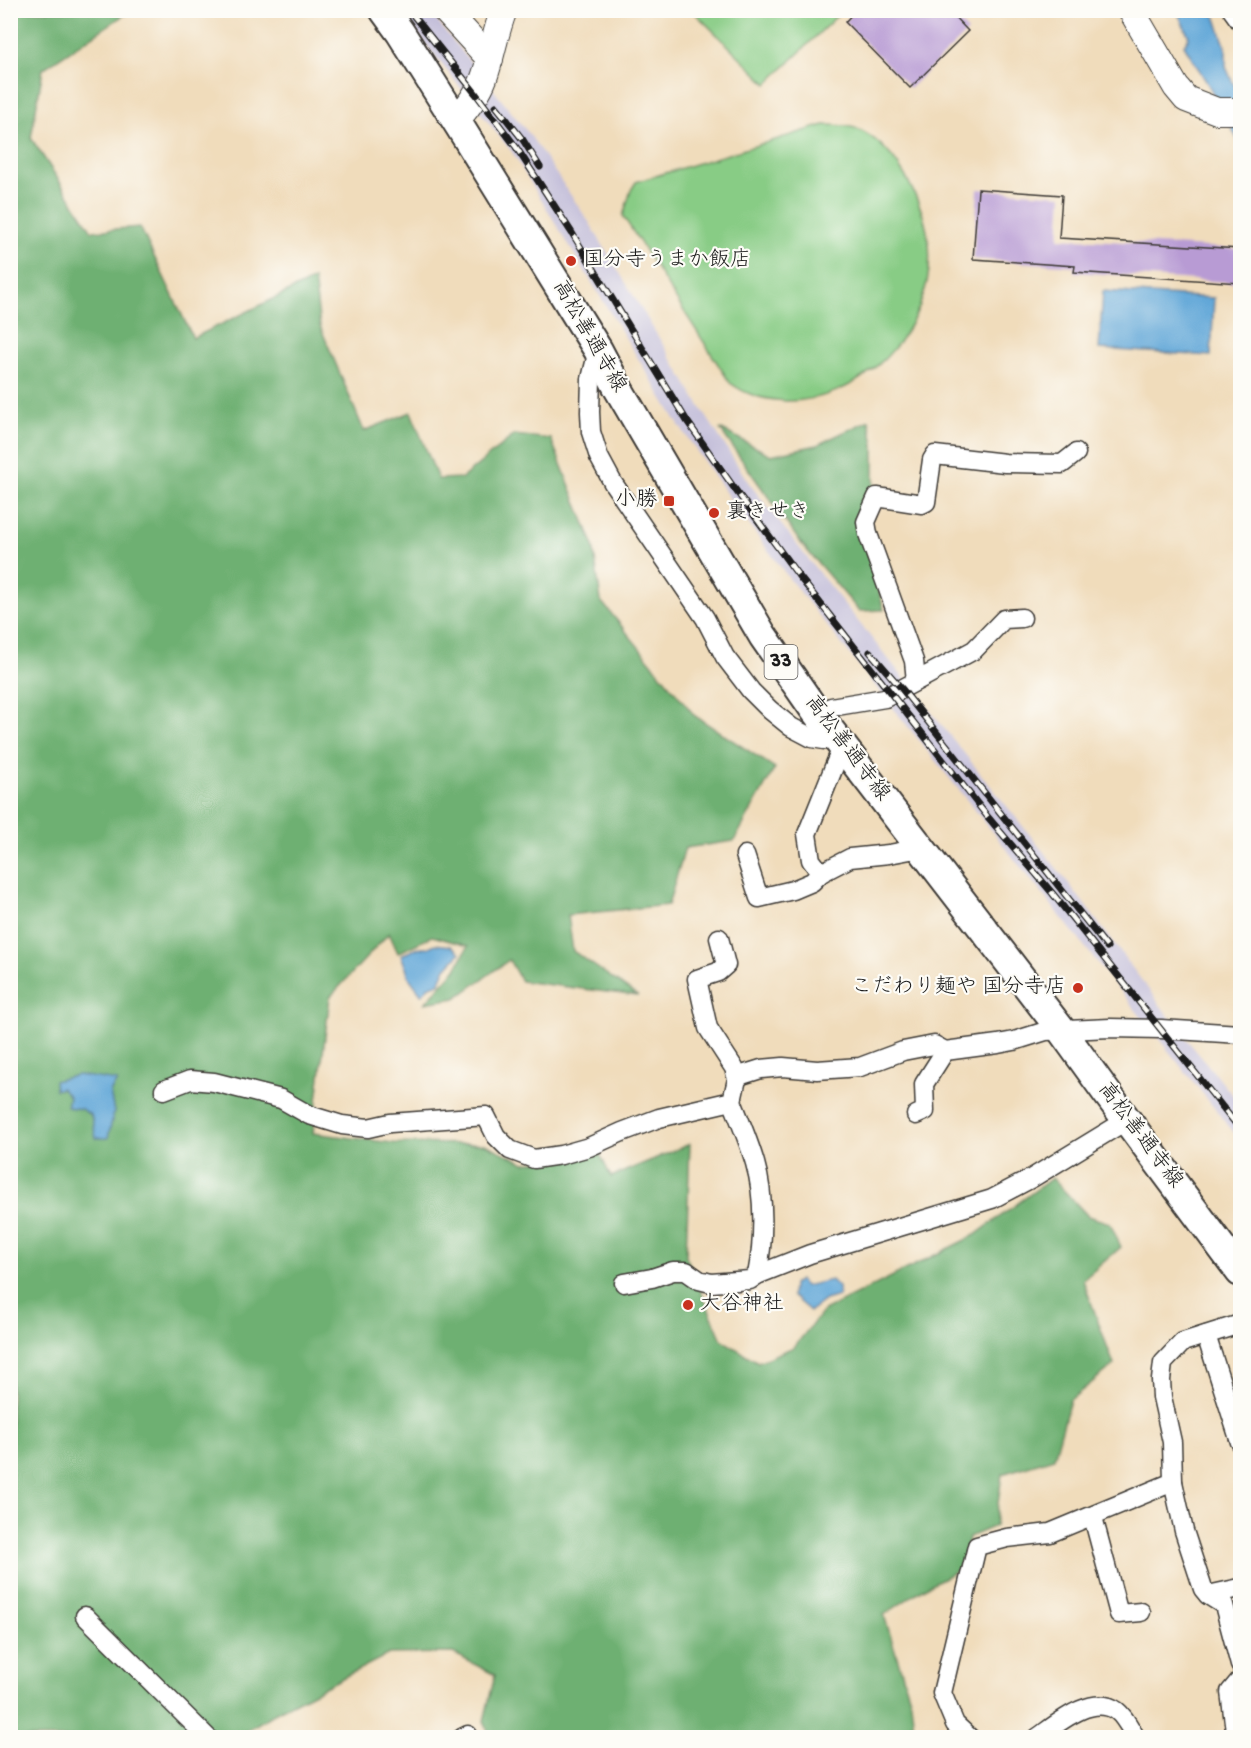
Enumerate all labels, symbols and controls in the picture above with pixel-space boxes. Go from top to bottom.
place label: 国分寺うまか飯店 [583,247,751,274]
marker: 国分寺うまか飯店 [564,254,578,268]
street label: 高松善通寺線 [546,275,632,398]
place label: 小勝 [615,487,657,514]
marker: 小勝 [662,494,676,508]
place label: 裏きせき [726,499,810,526]
marker: 裏きせき [707,506,721,520]
road number: 33 [764,645,798,679]
street label: 高松善通寺線 [798,690,895,807]
place label: こだわり麺や 国分寺店 [851,974,1066,1001]
marker: こだわり麺や 国分寺店 [1071,981,1085,995]
street label: 高松善通寺線 [1091,1077,1188,1194]
place label: 大谷神社 [700,1292,784,1318]
marker: 大谷神社 [681,1298,695,1312]

